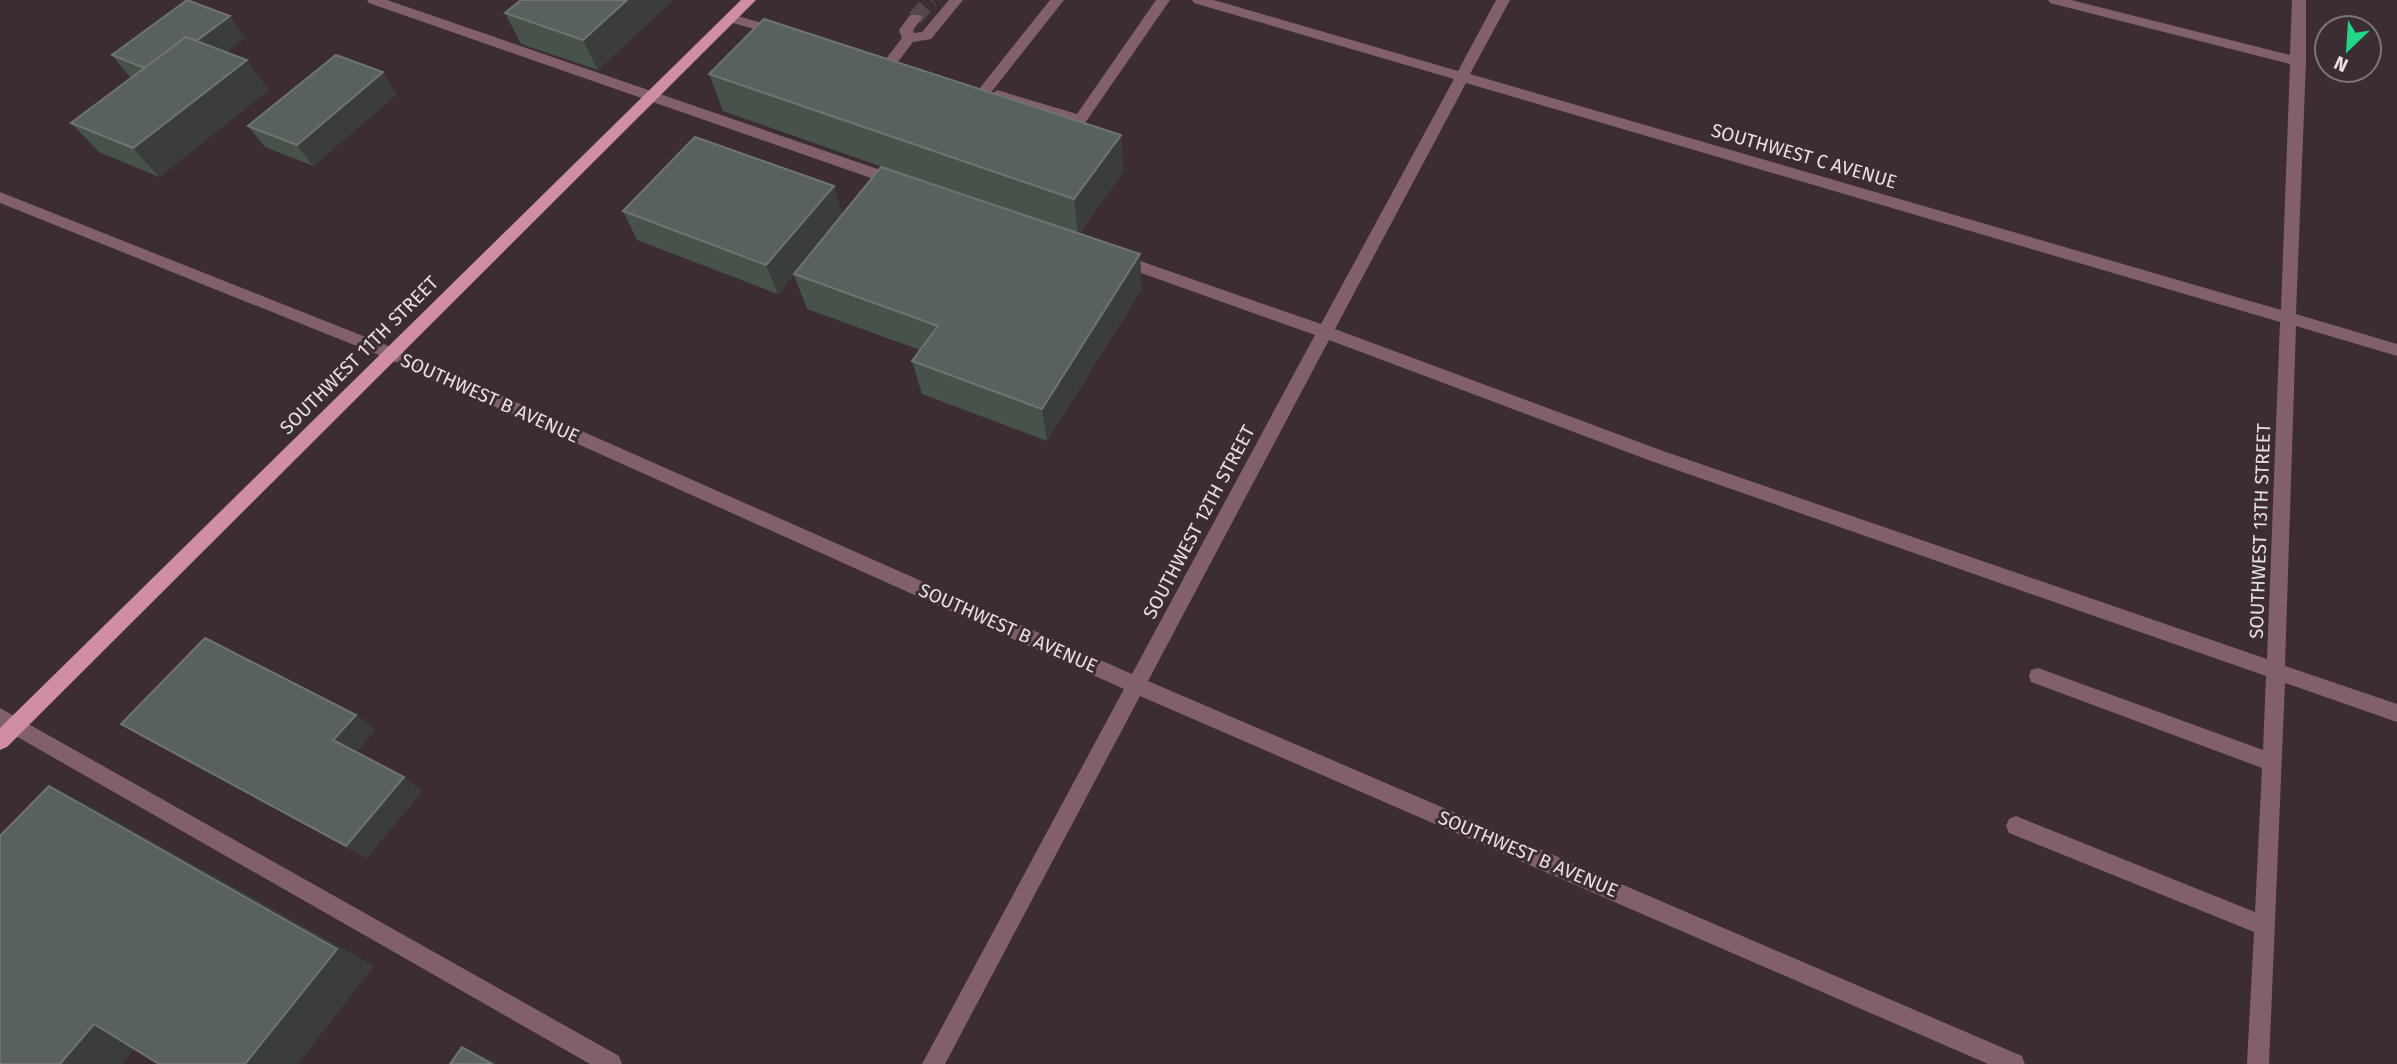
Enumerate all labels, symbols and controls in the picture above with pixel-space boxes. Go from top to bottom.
north arrow [2313,14,2383,84]
text: N [2330,51,2352,77]
street label: SOUTHWEST C AVENUE [1709,118,1899,194]
street label: SOUTHWEST 11TH STREET [275,271,443,439]
street label: SOUTHWEST B AVENUE [397,348,583,448]
street label: SOUTHWEST 12TH STREET [1138,421,1260,623]
street label: SOUTHWEST 13TH STREET [2245,423,2275,639]
street label: SOUTHWEST B AVENUE [915,578,1101,678]
street label: SOUTHWEST B AVENUE [1435,806,1621,902]

